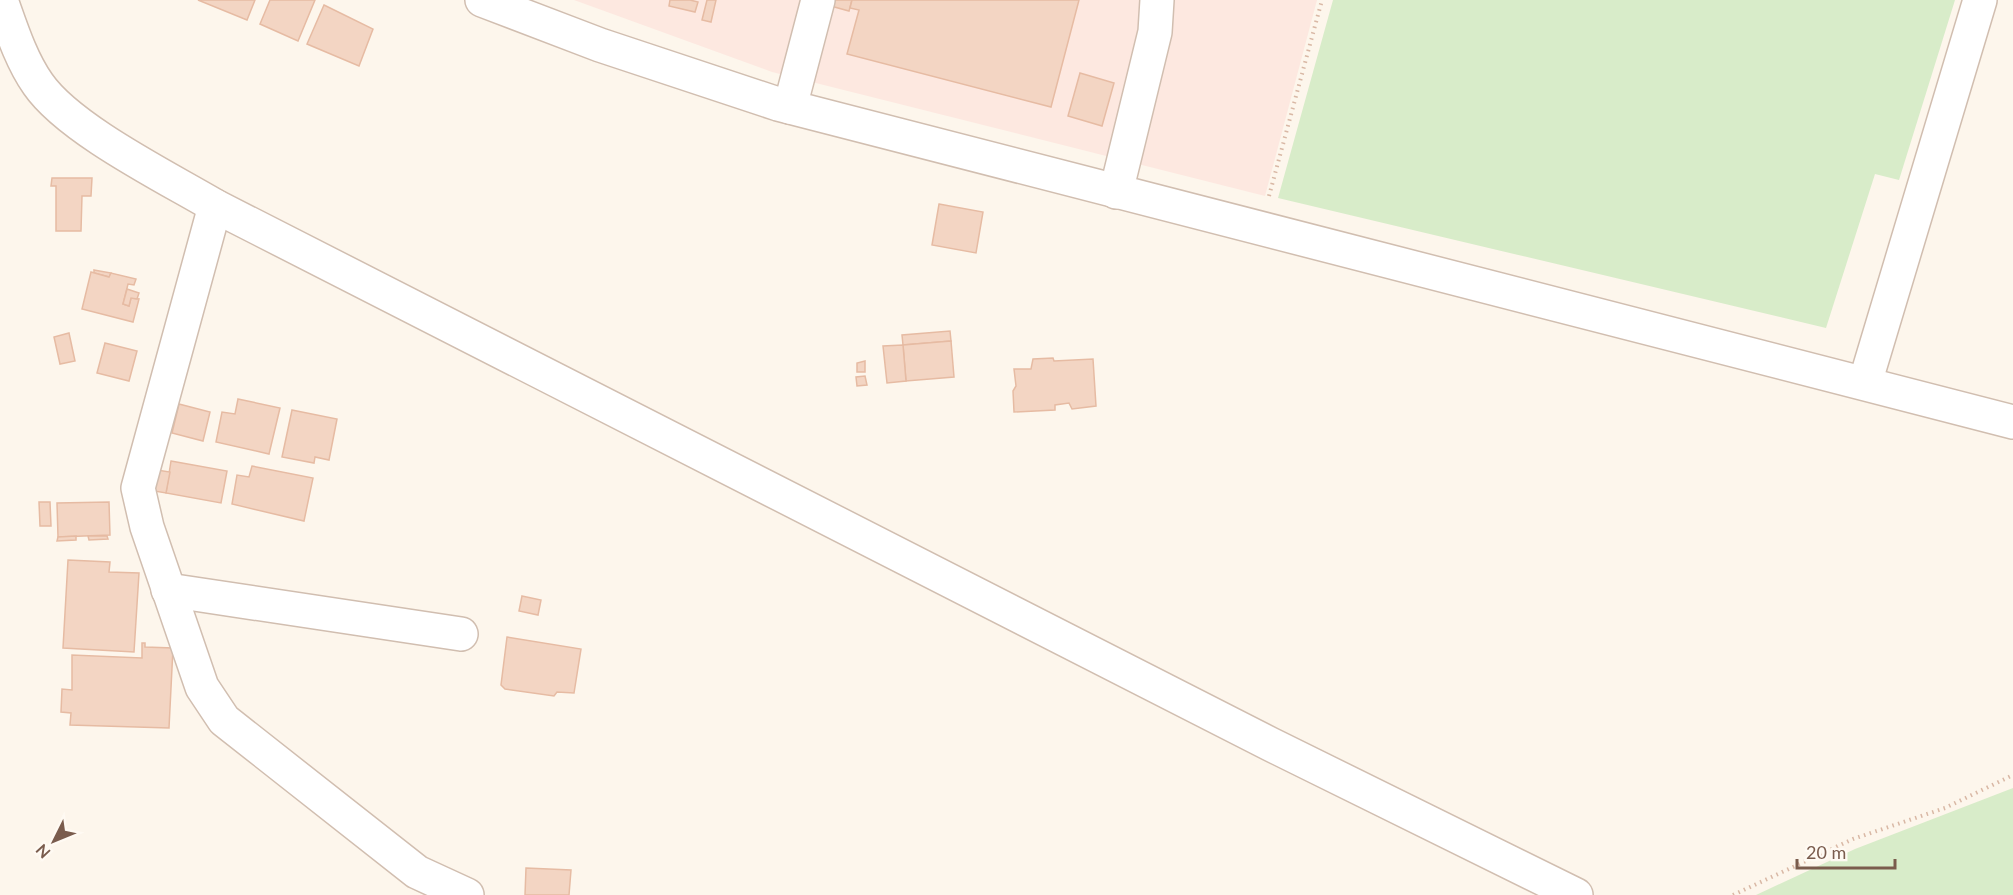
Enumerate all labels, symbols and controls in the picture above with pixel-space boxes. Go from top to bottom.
north arrow [24,811,84,871]
scale bar [1797,832,1894,870]
text: N [32,841,54,863]
text: 20 m [1806,841,1846,863]

